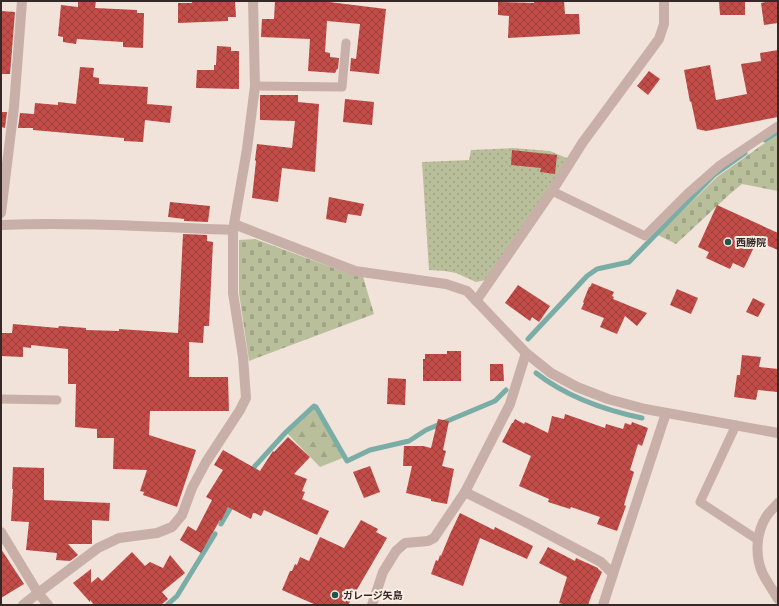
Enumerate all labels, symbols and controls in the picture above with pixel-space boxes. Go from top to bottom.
marker: 西勝院 [723,237,733,247]
place label: 西勝院 [736,237,766,248]
marker: ガレージ矢島 [330,590,340,600]
place label: ガレージ矢島 [343,590,403,601]

